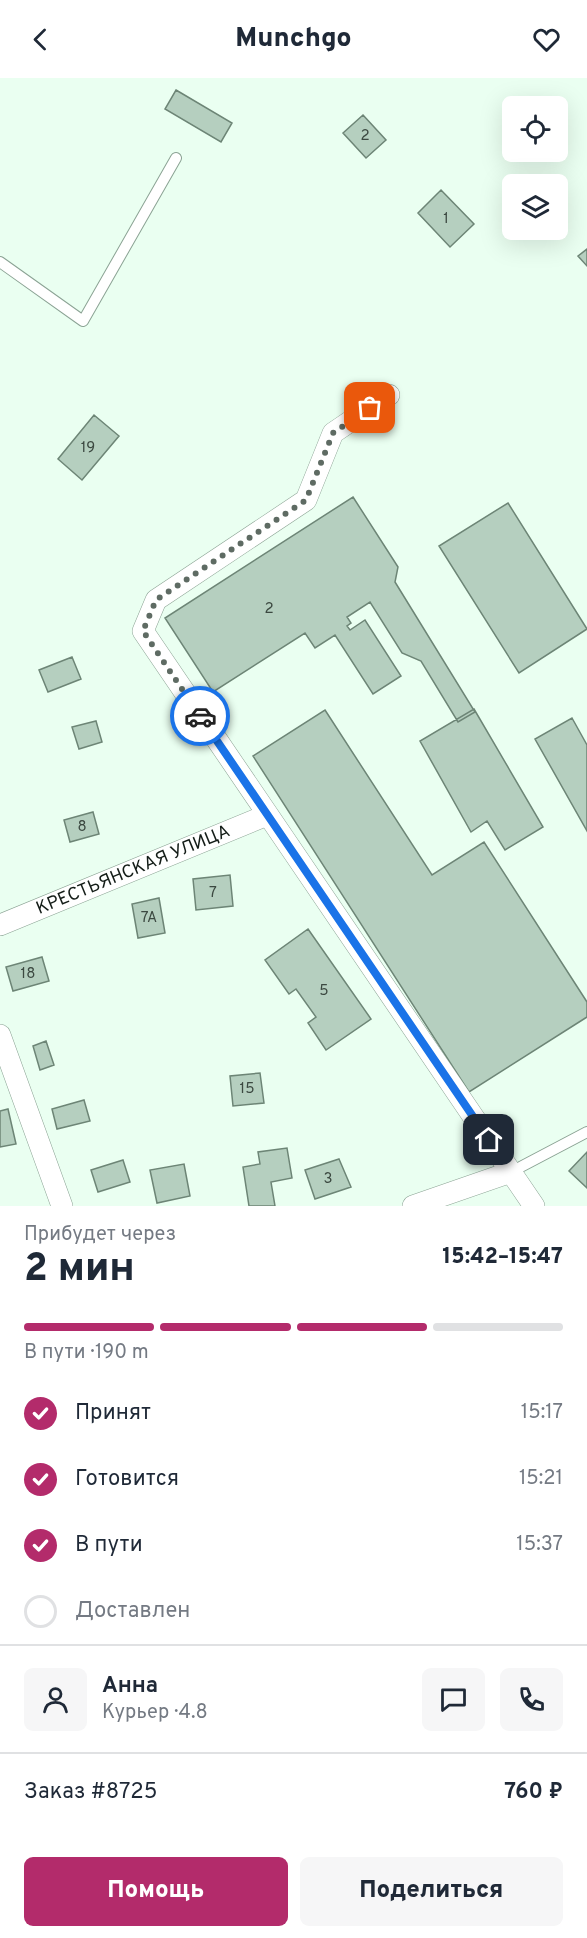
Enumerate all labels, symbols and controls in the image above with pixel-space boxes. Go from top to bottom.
text: Munchgo [235,22,352,56]
icon: back [24,23,57,56]
icon: heart [530,23,563,56]
map controls [502,96,568,240]
button: locate [502,96,568,162]
house number: 2 [360,127,370,146]
button: layers [502,174,568,240]
house number: 1 [443,210,449,229]
pin [344,382,395,433]
icon: bag [353,391,386,424]
house number: 19 [81,439,95,458]
house number: 2 [264,600,274,619]
courier [170,686,230,746]
icon: car [184,700,217,733]
house number: 8 [77,818,87,837]
street label: КРЕСТЬЯНСКАЯ УЛИЦА [33,820,234,920]
house number: 7 [209,884,217,903]
house number: 7А [141,909,157,928]
house number: 18 [21,965,35,984]
house number: 5 [319,982,329,1001]
house number: 15 [240,1080,254,1099]
pin [463,1114,514,1165]
icon: home [472,1123,505,1156]
house number: 3 [323,1170,333,1189]
text: Прибудет через [24,1222,176,1248]
text: 15:42–15:47 [442,1244,563,1271]
text: 2 мин [24,1246,135,1295]
text: В пути · 190 m [24,1340,149,1366]
icon: check [24,1397,57,1430]
text: Принят [75,1400,151,1427]
text: 15:17 [521,1400,563,1426]
icon: check [24,1463,57,1496]
text: Готовится [75,1466,179,1493]
text: 15:21 [519,1466,563,1492]
icon: check [24,1529,57,1562]
text: В пути [75,1532,143,1559]
text: 15:37 [516,1532,563,1558]
text: Доставлен [75,1598,190,1625]
button: person [24,1668,87,1731]
button: chat [422,1668,485,1731]
button: phone [500,1668,563,1731]
text: Анна [102,1673,158,1700]
text: Курьер · 4.8 [102,1700,208,1726]
text: Заказ #8725 [24,1779,157,1806]
text: 760 ₽ [504,1779,563,1806]
button: Помощь [24,1857,288,1926]
button: Поделиться [300,1857,563,1926]

